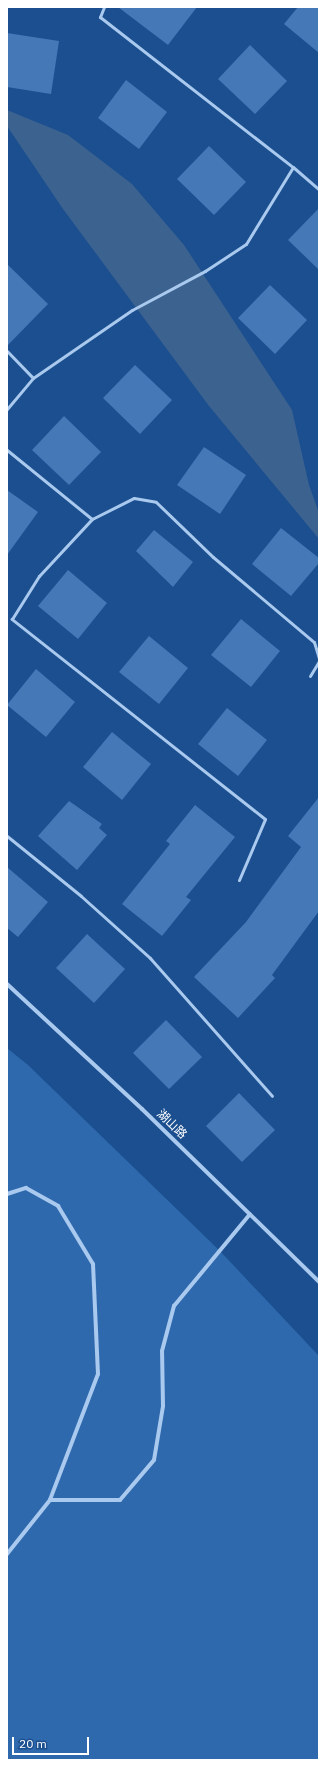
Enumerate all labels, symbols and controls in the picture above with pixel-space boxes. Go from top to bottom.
street label: 湖山路 [154,1106,190,1142]
scale bar [14,1729,91,1755]
text: 20 m [19,1736,47,1751]

